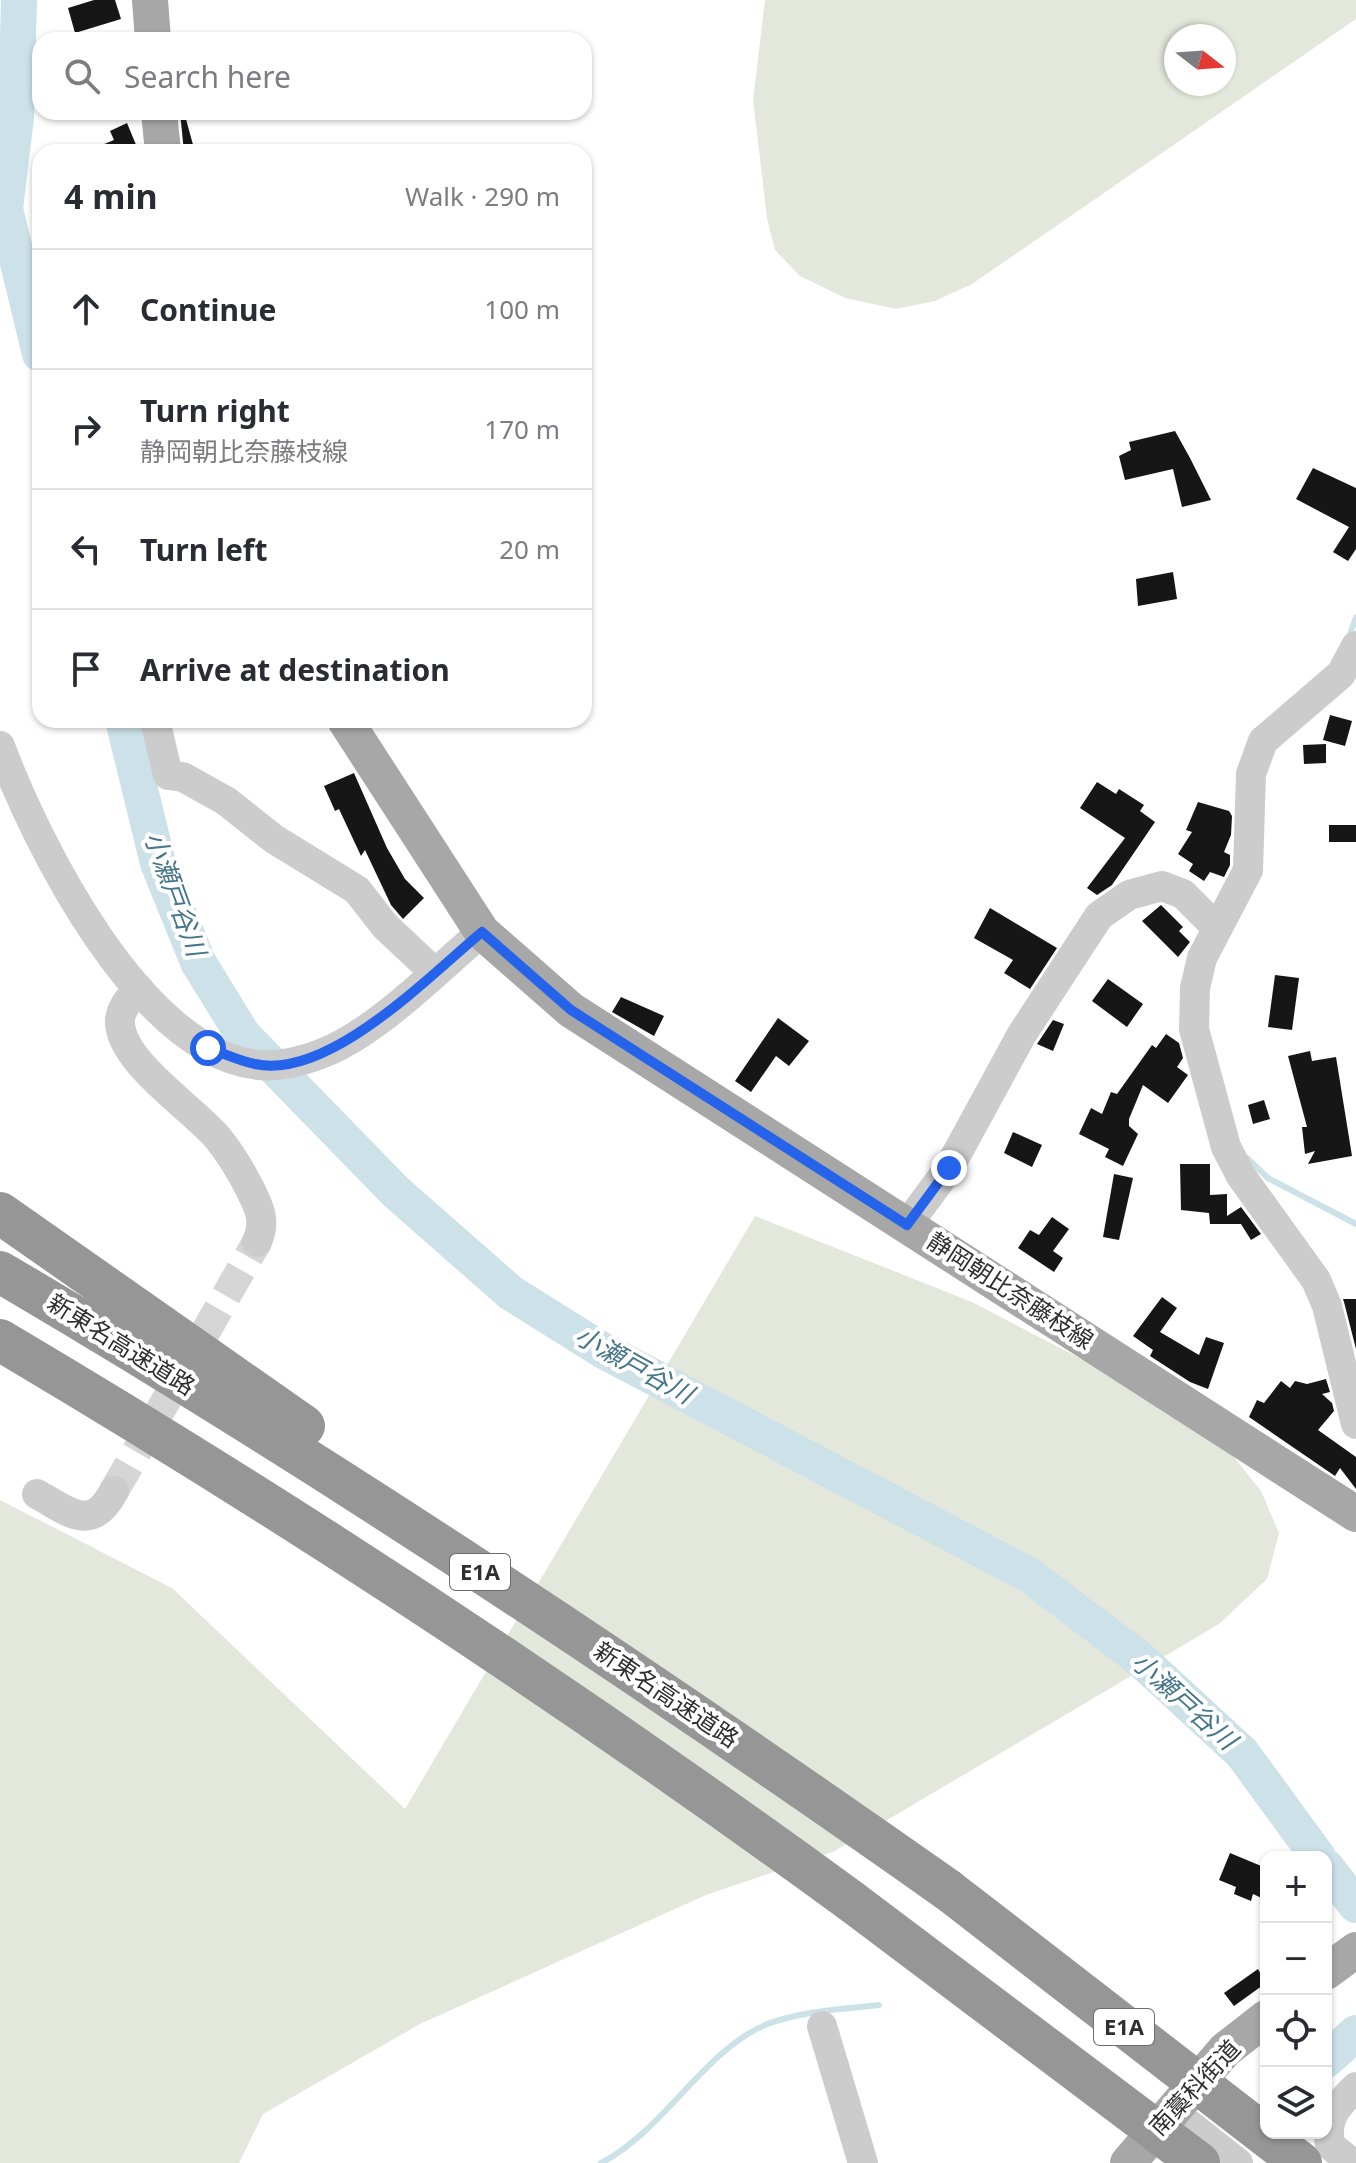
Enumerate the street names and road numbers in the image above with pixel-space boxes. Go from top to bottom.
street label: 静岡朝比奈藤枝線 [921,1224,1100,1356]
street label: 新東名高速道路 [42,1285,202,1402]
road number: E1A [450,1554,510,1590]
street label: 新東名高速道路 [588,1633,746,1754]
road number: E1A [1094,2009,1154,2045]
street label: 南藁科街道 [1141,2032,1247,2142]

